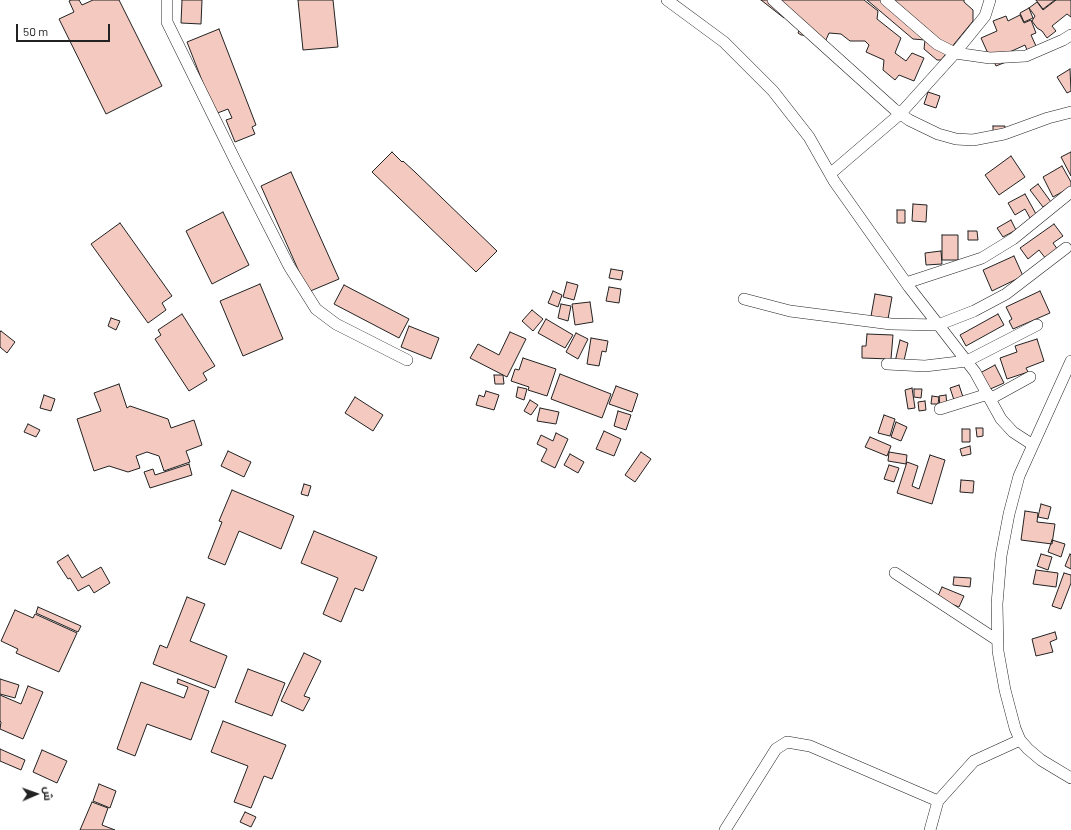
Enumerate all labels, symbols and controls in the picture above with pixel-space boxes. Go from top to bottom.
scale bar [18,16,112,42]
text: 50 m [23,24,48,38]
north arrow [16,774,56,814]
text: ش [42,786,55,801]

